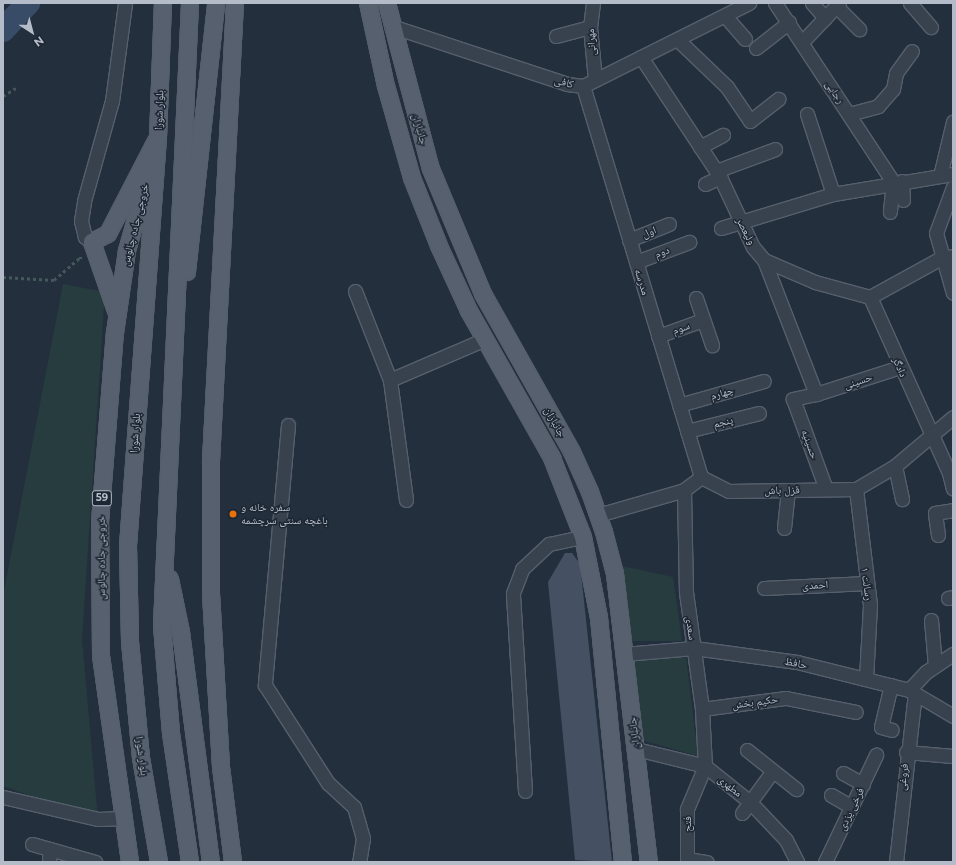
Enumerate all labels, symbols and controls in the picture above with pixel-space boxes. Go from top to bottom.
north arrow [12,12,52,52]
street label: مهرانی [584,28,598,56]
text: N [31,33,47,50]
street label: کافی [553,73,575,91]
street label: رجایی [823,78,847,106]
street label: بلوار شورا [152,90,166,130]
street label: جانبازان [409,112,431,146]
street label: خروجی جاده چالوس [118,183,152,267]
street label: ولیعصر [733,215,759,247]
street label: اول [640,223,658,241]
street label: دوم [653,243,671,261]
street label: مدرسه [632,267,652,297]
street label: سوم [670,319,692,337]
street label: دادگر [890,355,910,379]
street label: حسینی [842,370,874,392]
street label: چهارم [709,383,735,403]
street label: جانبازان [541,405,569,439]
street label: بلوار شورا [127,413,143,453]
street label: پنجم [712,413,734,431]
street label: حسینیه [799,427,821,461]
street label: قزل باش [764,483,800,497]
road number: 59 [91,490,113,506]
place label: سفره خانه و باغچه سنتی سرچشمه [241,501,328,527]
marker: سفره خانه و باغچه سنتی سرچشمه [228,509,238,519]
street label: خروجی جاده چالوس [94,516,108,600]
street label: رسالت ۱ [858,567,876,601]
street label: احمدی [802,578,828,592]
street label: سعدی [683,615,699,641]
street label: حافظ [783,654,809,672]
street label: حکیم بخش [731,692,779,712]
street label: جانبازان [625,716,643,750]
street label: بلوار شورا [133,735,151,777]
street label: فروغی [895,763,911,791]
street label: مطهری [715,772,745,800]
street label: فرخی یزدی [835,785,867,833]
street label: فتح [680,816,694,832]

